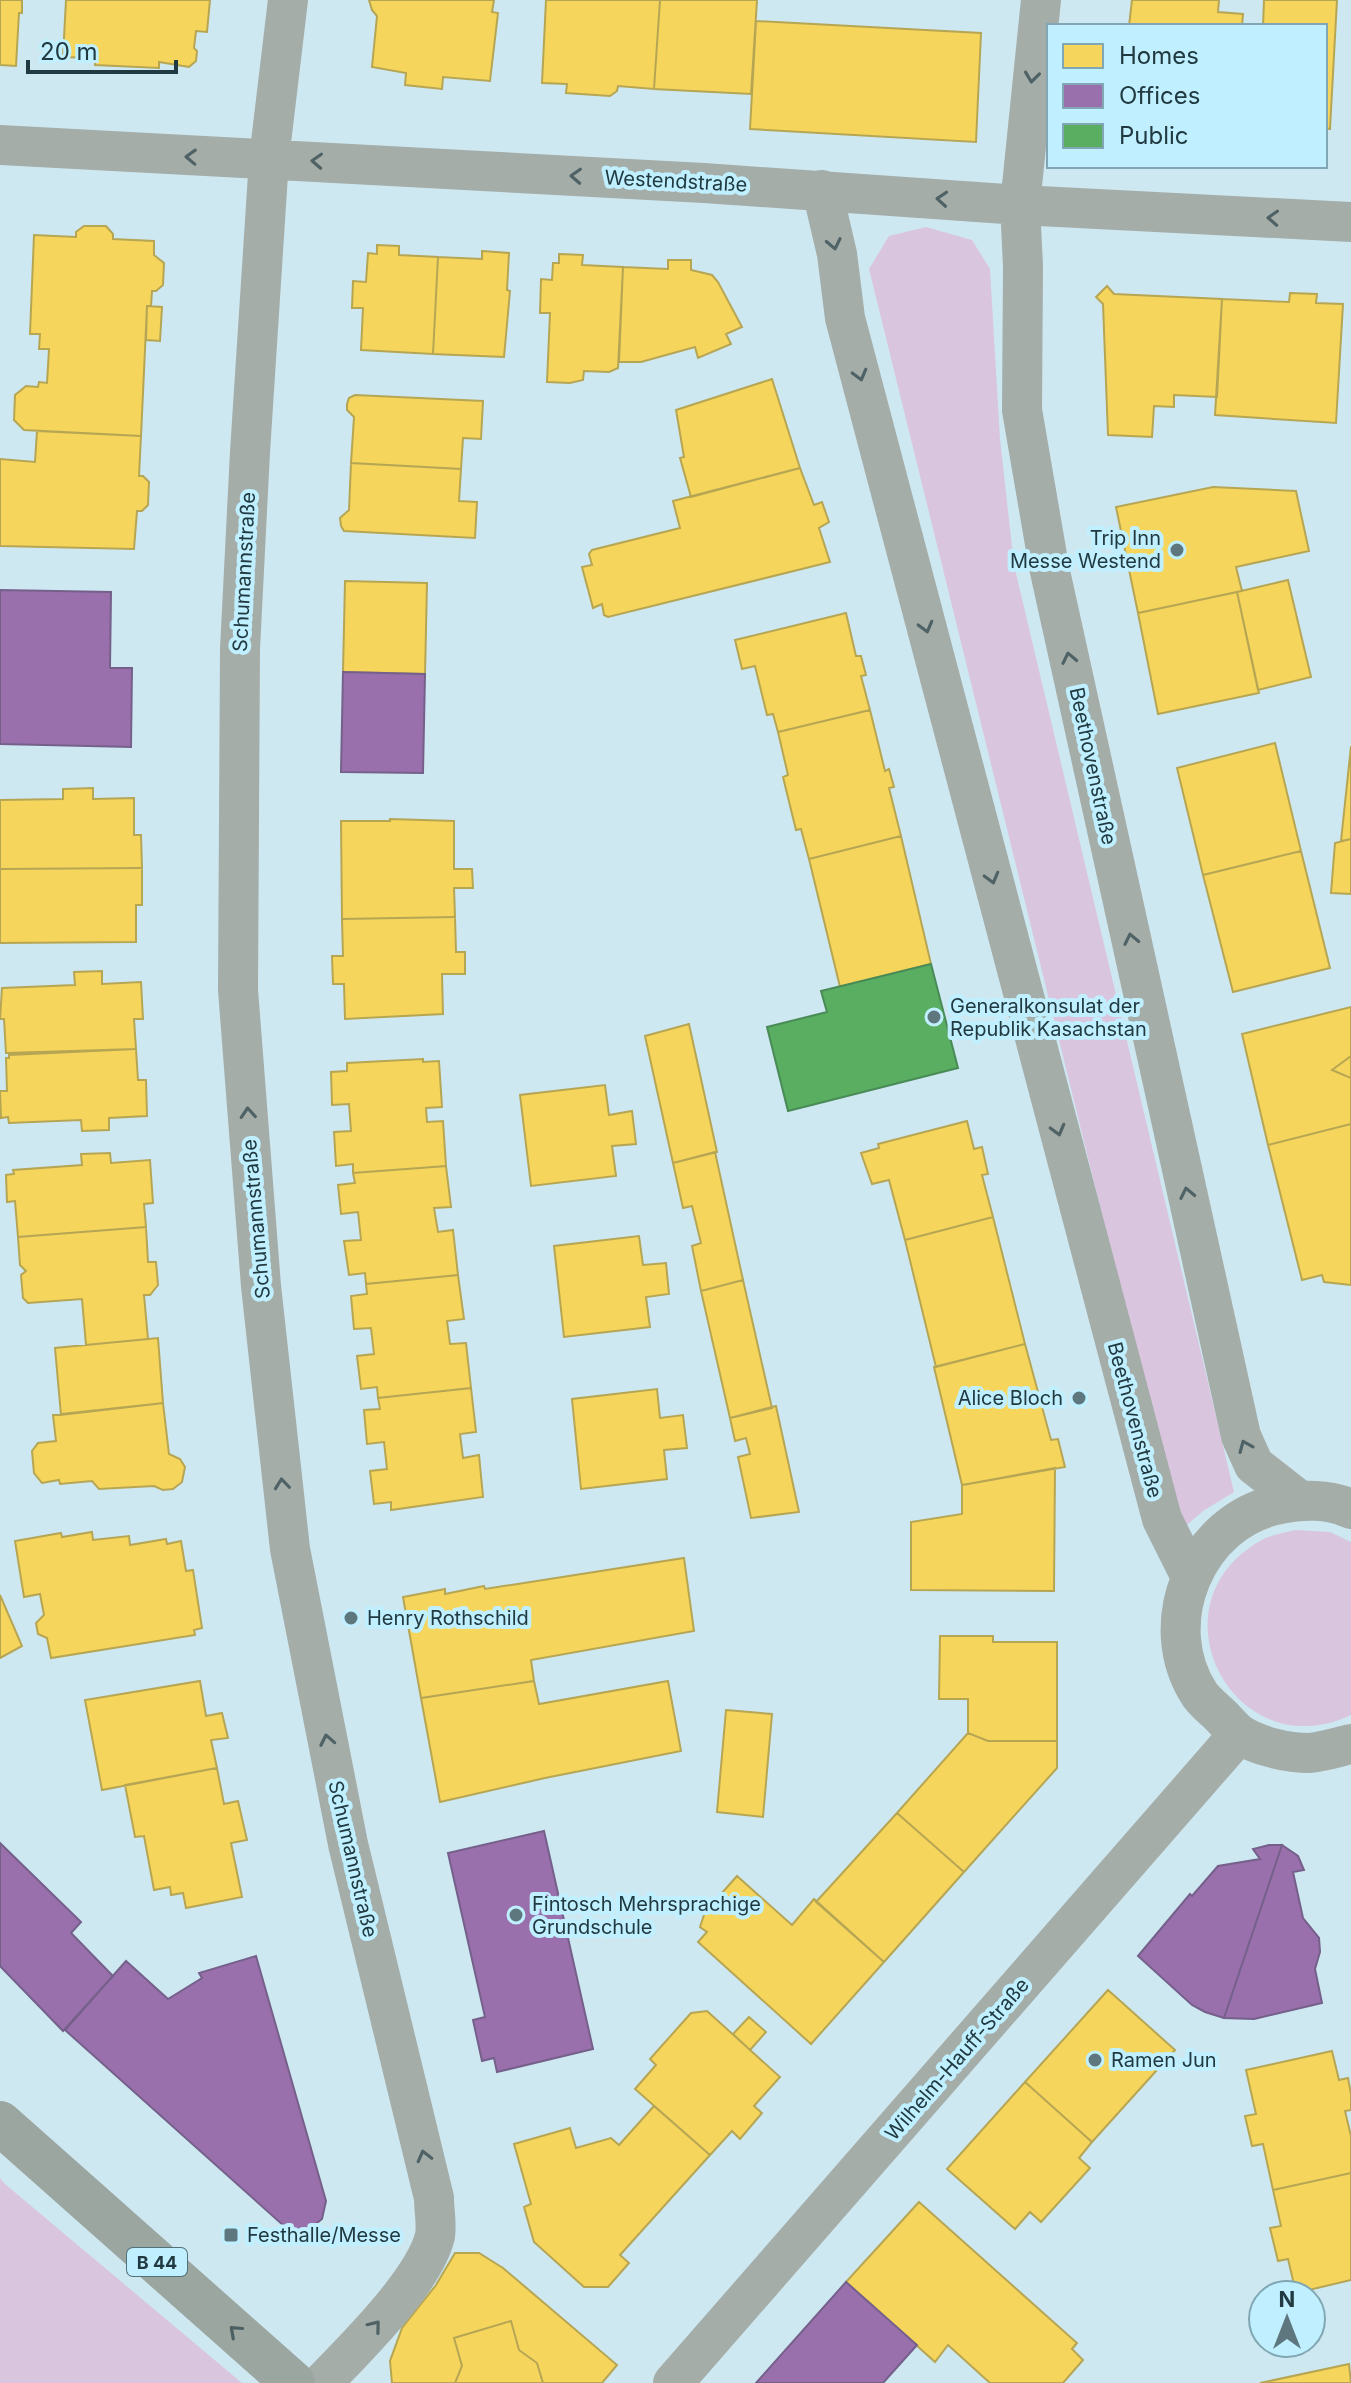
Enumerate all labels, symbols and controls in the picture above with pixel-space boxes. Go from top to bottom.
scale bar [28,24,176,74]
legend [1047,24,1327,168]
text: 20 m [40,37,98,66]
text: Homes [1119,41,1199,70]
one-way arrow [1024,71,1041,84]
text: Offices [1119,81,1200,110]
text: Public [1119,121,1189,150]
one-way arrow [184,148,197,165]
one-way arrow [310,153,323,170]
street label: Westendstraße [604,165,748,197]
one-way arrow [569,167,582,184]
one-way arrow [935,191,948,208]
one-way arrow [1266,209,1279,226]
one-way arrow [825,237,842,251]
one-way arrow [851,368,868,382]
street label: Schumannstraße [228,491,260,653]
place label: Trip Inn Messe Westend [1010,526,1161,573]
marker: Trip Inn Messe Westend [1168,541,1186,559]
one-way arrow [916,619,933,633]
one-way arrow [1061,652,1078,665]
street label: Beethovenstraße [1065,685,1121,847]
one-way arrow [982,871,999,885]
one-way arrow [1123,933,1140,946]
place label: Generalkonsulat der Republik Kasachstan [950,994,1147,1041]
marker: Generalkonsulat der Republik Kasachstan [925,1008,943,1026]
one-way arrow [240,1106,257,1119]
one-way arrow [1049,1122,1066,1136]
street label: Schumannstraße [237,1138,275,1300]
one-way arrow [1179,1187,1196,1200]
street label: Beethovenstraße [1103,1339,1167,1501]
place label: Alice Bloch [958,1386,1063,1410]
marker: Alice Bloch [1070,1389,1088,1407]
one-way arrow [1239,1440,1255,1454]
one-way arrow [274,1477,291,1490]
place label: Henry Rothschild [367,1606,529,1630]
marker: Henry Rothschild [342,1609,360,1627]
one-way arrow [319,1733,336,1746]
street label: Schumannstraße [323,1778,383,1940]
place label: Fintosch Mehrsprachige Grundschule [532,1892,761,1939]
marker: Fintosch Mehrsprachige Grundschule [507,1906,525,1924]
street label: Wilhelm-Hauff-Straße [880,1973,1034,2145]
place label: Ramen Jun [1111,2048,1217,2072]
marker: Ramen Jun [1086,2051,1104,2069]
one-way arrow [416,2150,433,2164]
place label: Festhalle/Messe [247,2223,401,2247]
marker: Festhalle/Messe [222,2226,240,2244]
road number: B 44 [127,2248,187,2276]
north arrow [1247,2279,1327,2359]
text: N [1279,2286,1295,2312]
one-way arrow [366,2320,380,2335]
one-way arrow [229,2326,244,2341]

